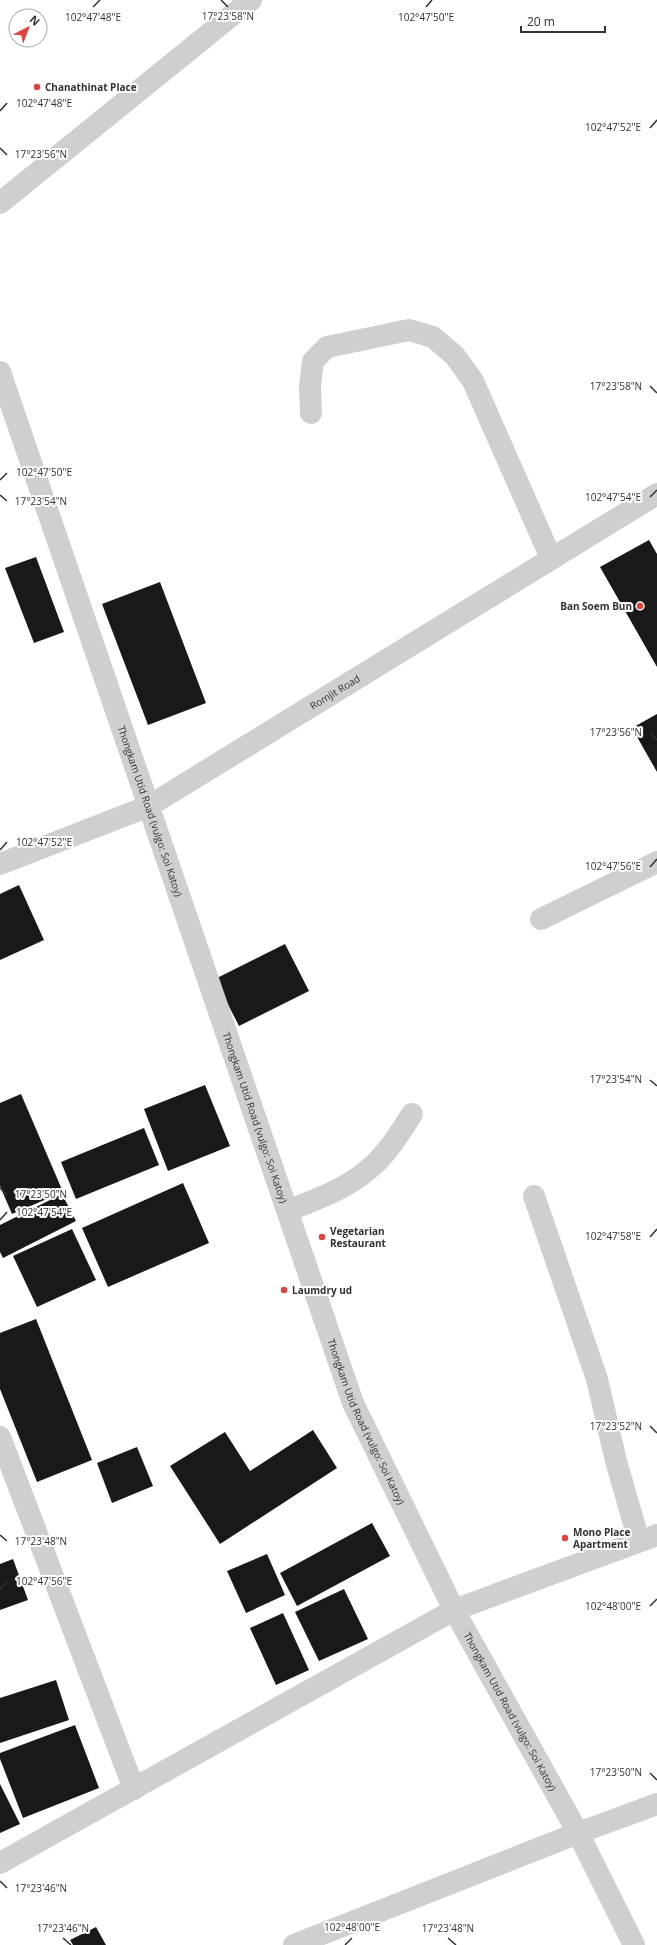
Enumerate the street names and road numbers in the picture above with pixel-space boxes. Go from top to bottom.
street label: Romjit Road [307,671,363,713]
street label: Thongkam Utid Road (vulgo: Soi Katoy) [115,724,186,898]
street label: Thongkam Utid Road (vulgo: Soi Katoy) [220,1030,291,1205]
street label: Thongkam Utid Road (vulgo: Soi Katoy) [324,1337,408,1507]
street label: Thongkam Utid Road (vulgo: Soi Katoy) [461,1629,560,1793]

